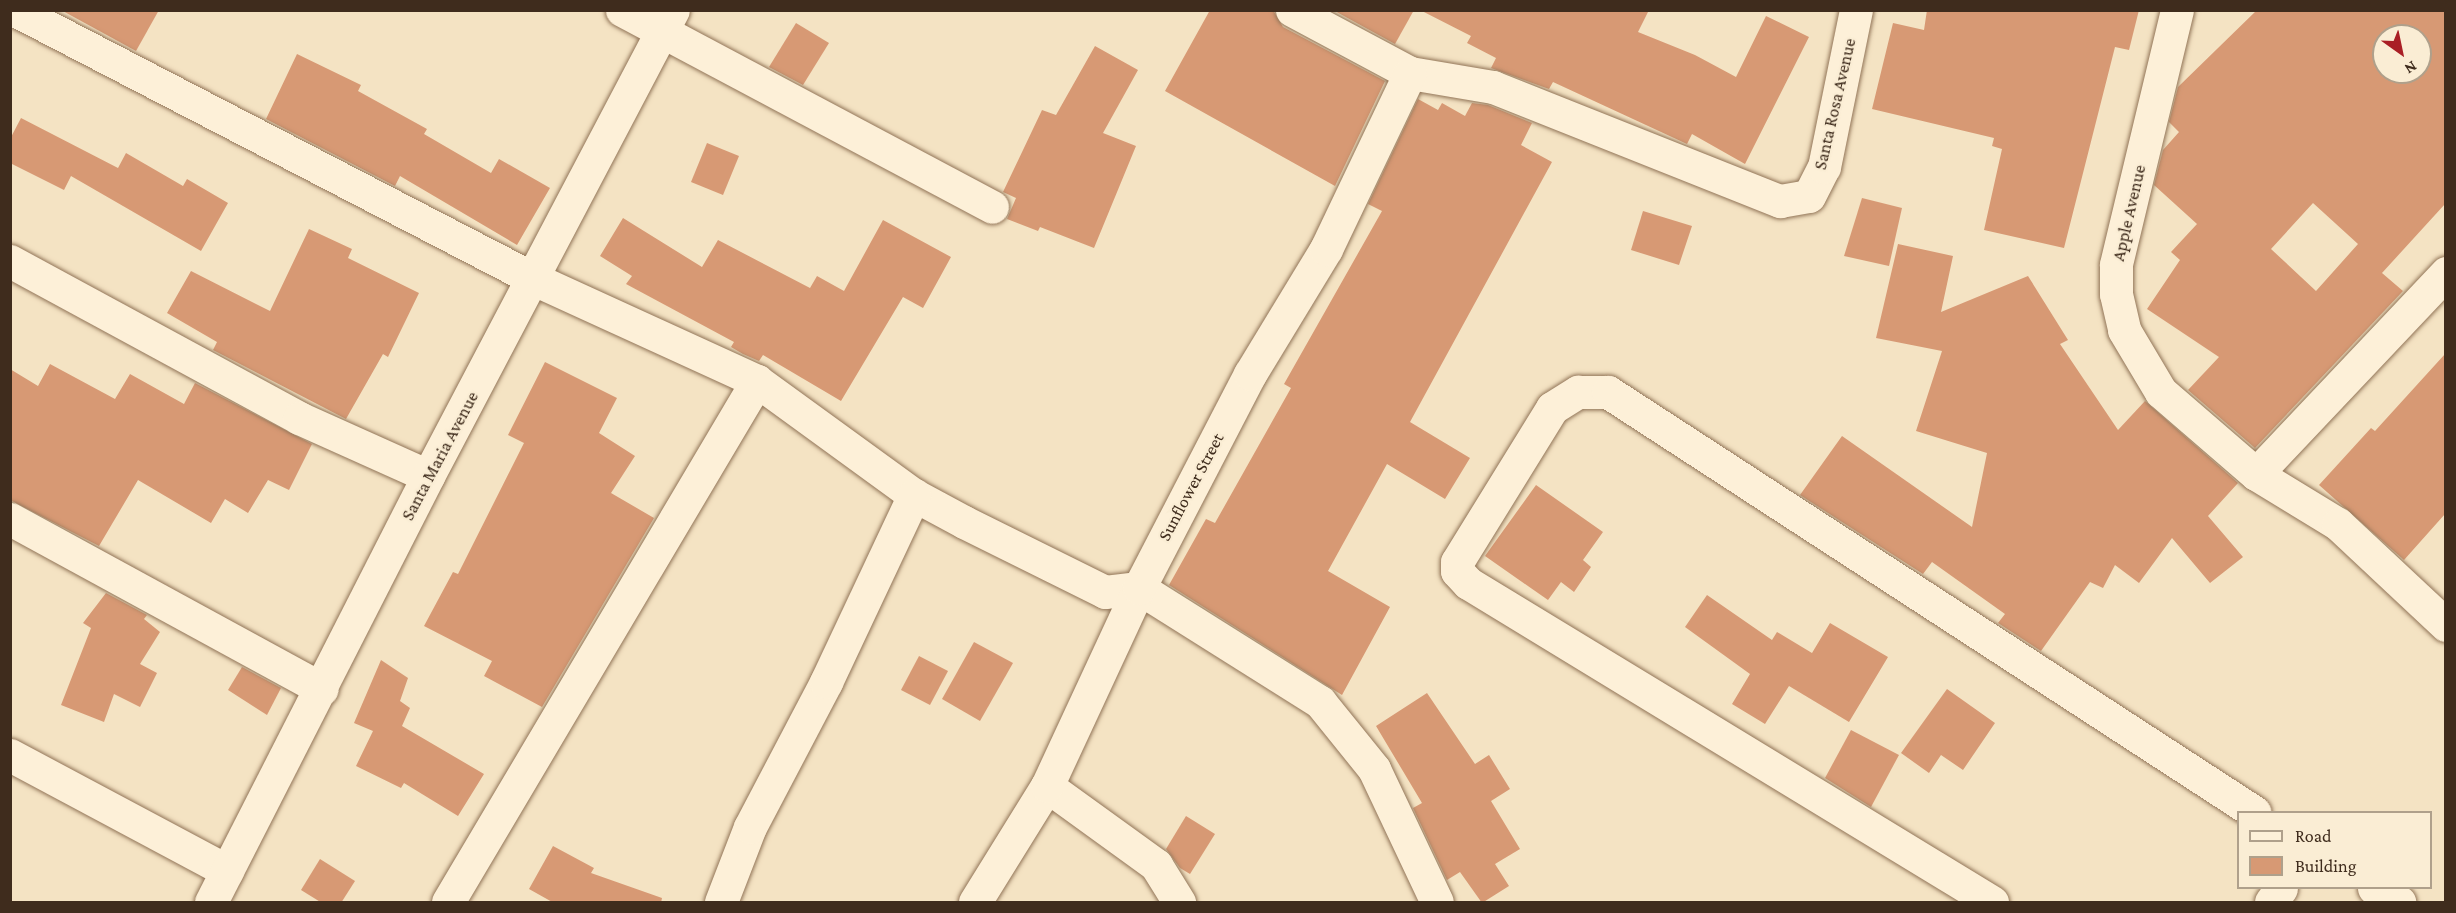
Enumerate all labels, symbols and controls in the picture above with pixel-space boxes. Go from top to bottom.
north arrow [2372,24,2432,84]
street label: Santa Rosa Avenue [1809,36,1861,172]
text: N [2402,58,2420,78]
street label: Apple Avenue [2107,163,2151,263]
street label: Santa Maria Avenue [397,388,483,524]
street label: Sunflower Street [1153,429,1229,545]
legend [2237,811,2432,889]
text: Road [2295,826,2332,846]
text: Building [2295,856,2356,876]

